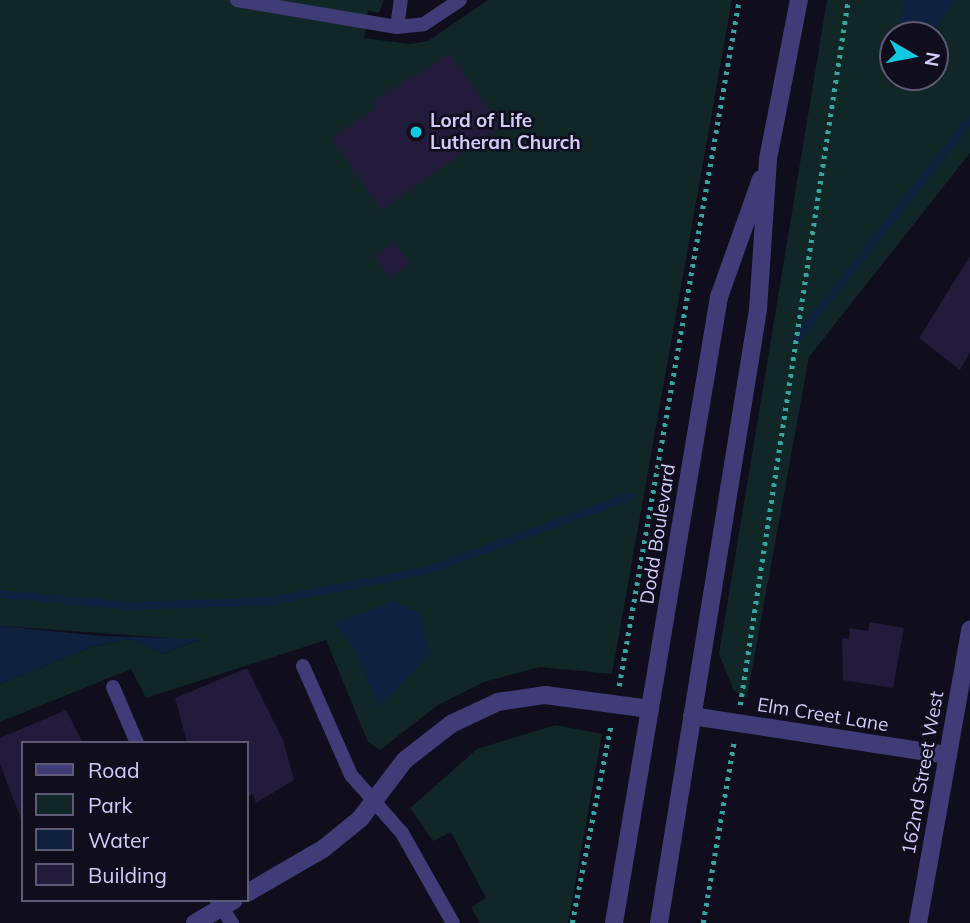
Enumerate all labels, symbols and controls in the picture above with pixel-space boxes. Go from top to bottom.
north arrow [879,21,949,91]
text: N [920,50,946,68]
place label: Lord of Life Lutheran Church [430,110,581,154]
marker: Lord of Life Lutheran Church [408,124,424,140]
street label: Dodd Boulevard [636,462,680,606]
street label: 162nd Street West [897,690,949,856]
street label: Elm Creet Lane [756,693,890,737]
legend [21,741,248,902]
text: Road [88,757,139,783]
text: Park [88,792,132,818]
text: Water [88,827,149,853]
text: Building [88,862,167,888]

